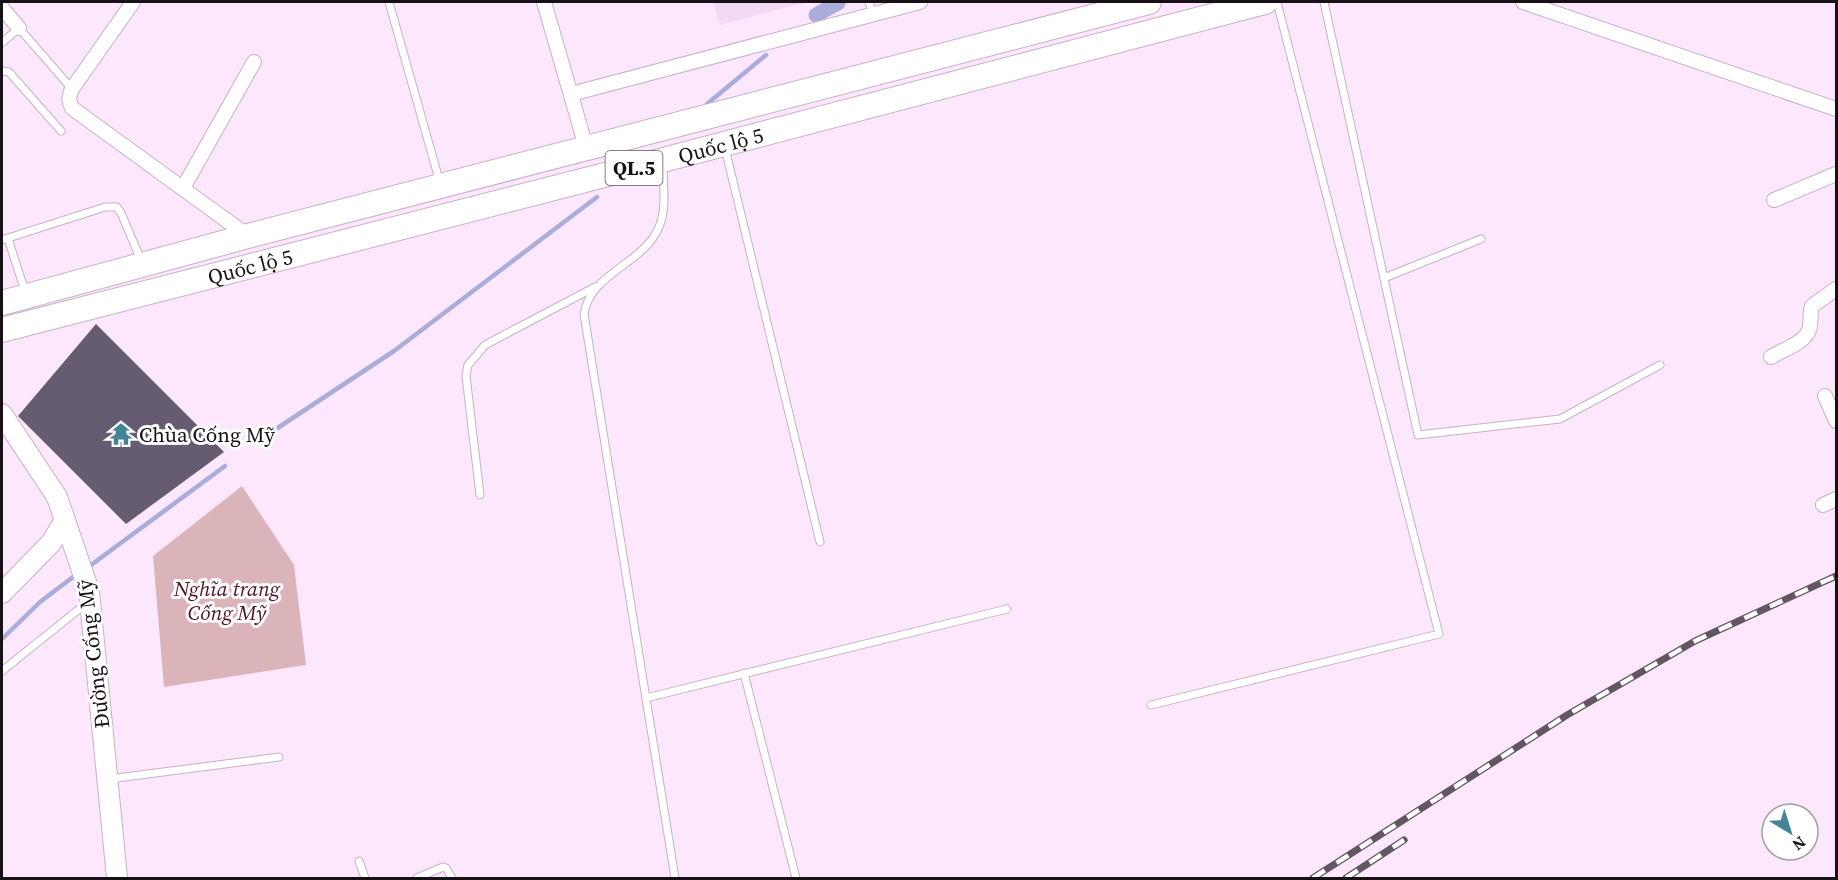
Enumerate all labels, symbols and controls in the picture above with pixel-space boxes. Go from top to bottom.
street label: Quốc lộ 5 [675,120,766,170]
road number: QL.5 [606,151,662,185]
street label: Quốc lộ 5 [204,241,296,291]
place label: Chùa Cống Mỹ [139,420,275,449]
temple icon: Chùa Cống Mỹ [108,421,134,447]
park label: Nghĩa trang Cống Mỹ [173,574,281,627]
street label: Đường Cống Mỹ [69,578,117,730]
north arrow [1760,802,1820,862]
text: N [1788,832,1811,856]

